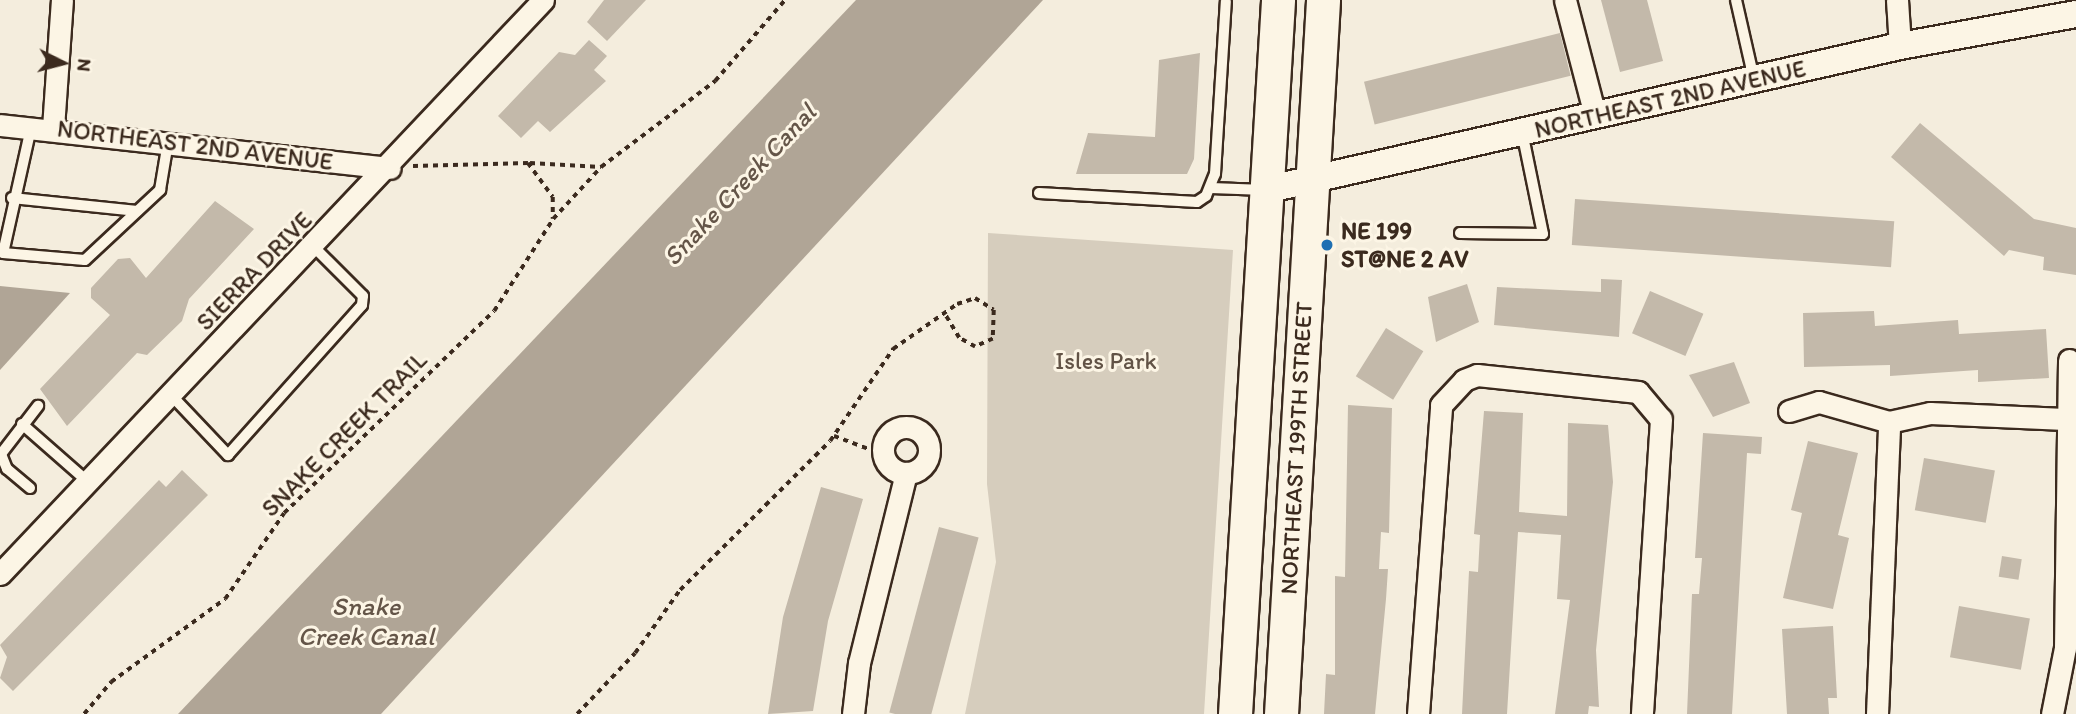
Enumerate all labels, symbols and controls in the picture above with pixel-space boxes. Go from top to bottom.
north arrow [28,28,98,98]
street label: NORTHEAST 2ND AVENUE [1532,54,1808,144]
text: N [72,58,96,73]
water label: Snake Creek Canal [657,98,823,272]
street label: NORTHEAST 2ND AVENUE [56,114,334,176]
street label: SIERRA DRIVE [190,206,318,336]
place label: NE 199 ST@NE 2 AV [1341,217,1467,273]
marker: NE 199 ST@NE 2 AV [1319,237,1335,253]
street label: NORTHEAST 199TH STREET [1274,301,1318,595]
street label: SNAKE CREEK TRAIL [256,346,432,522]
park label: Isles Park [1055,347,1157,375]
water label: Snake Creek Canal [298,591,434,652]

